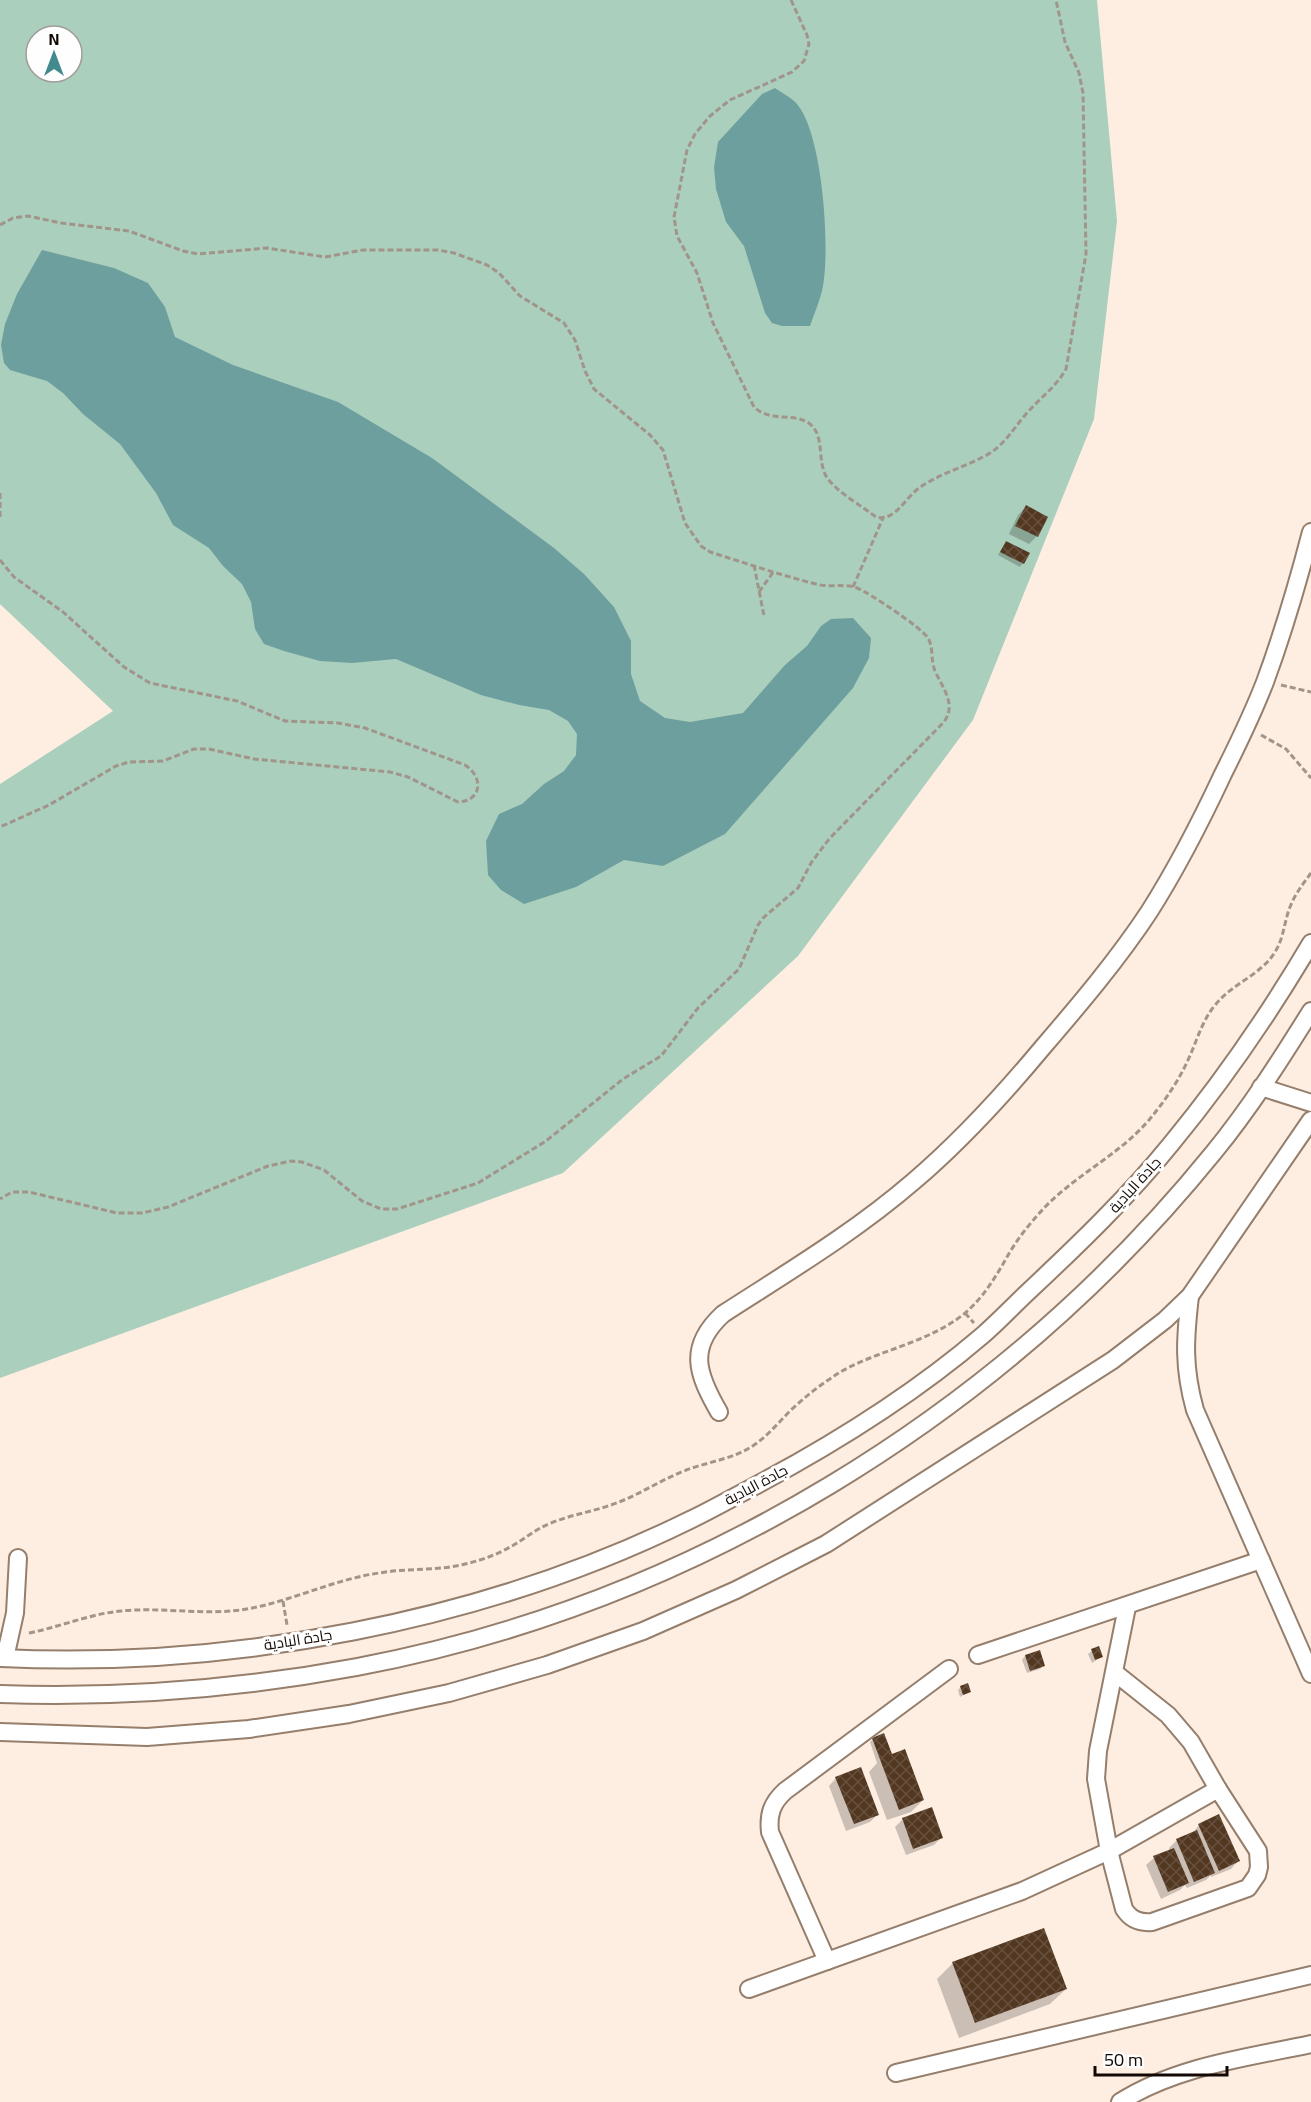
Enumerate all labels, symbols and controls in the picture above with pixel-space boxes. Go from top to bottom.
north arrow [24,24,84,84]
text: N [49,24,59,54]
street label: جادة البادية [1101,1149,1168,1220]
street label: جادة البادية [719,1456,793,1514]
street label: جادة البادية [262,1620,334,1659]
scale bar [1095,2039,1227,2077]
text: 50 m [1104,2043,1143,2076]

